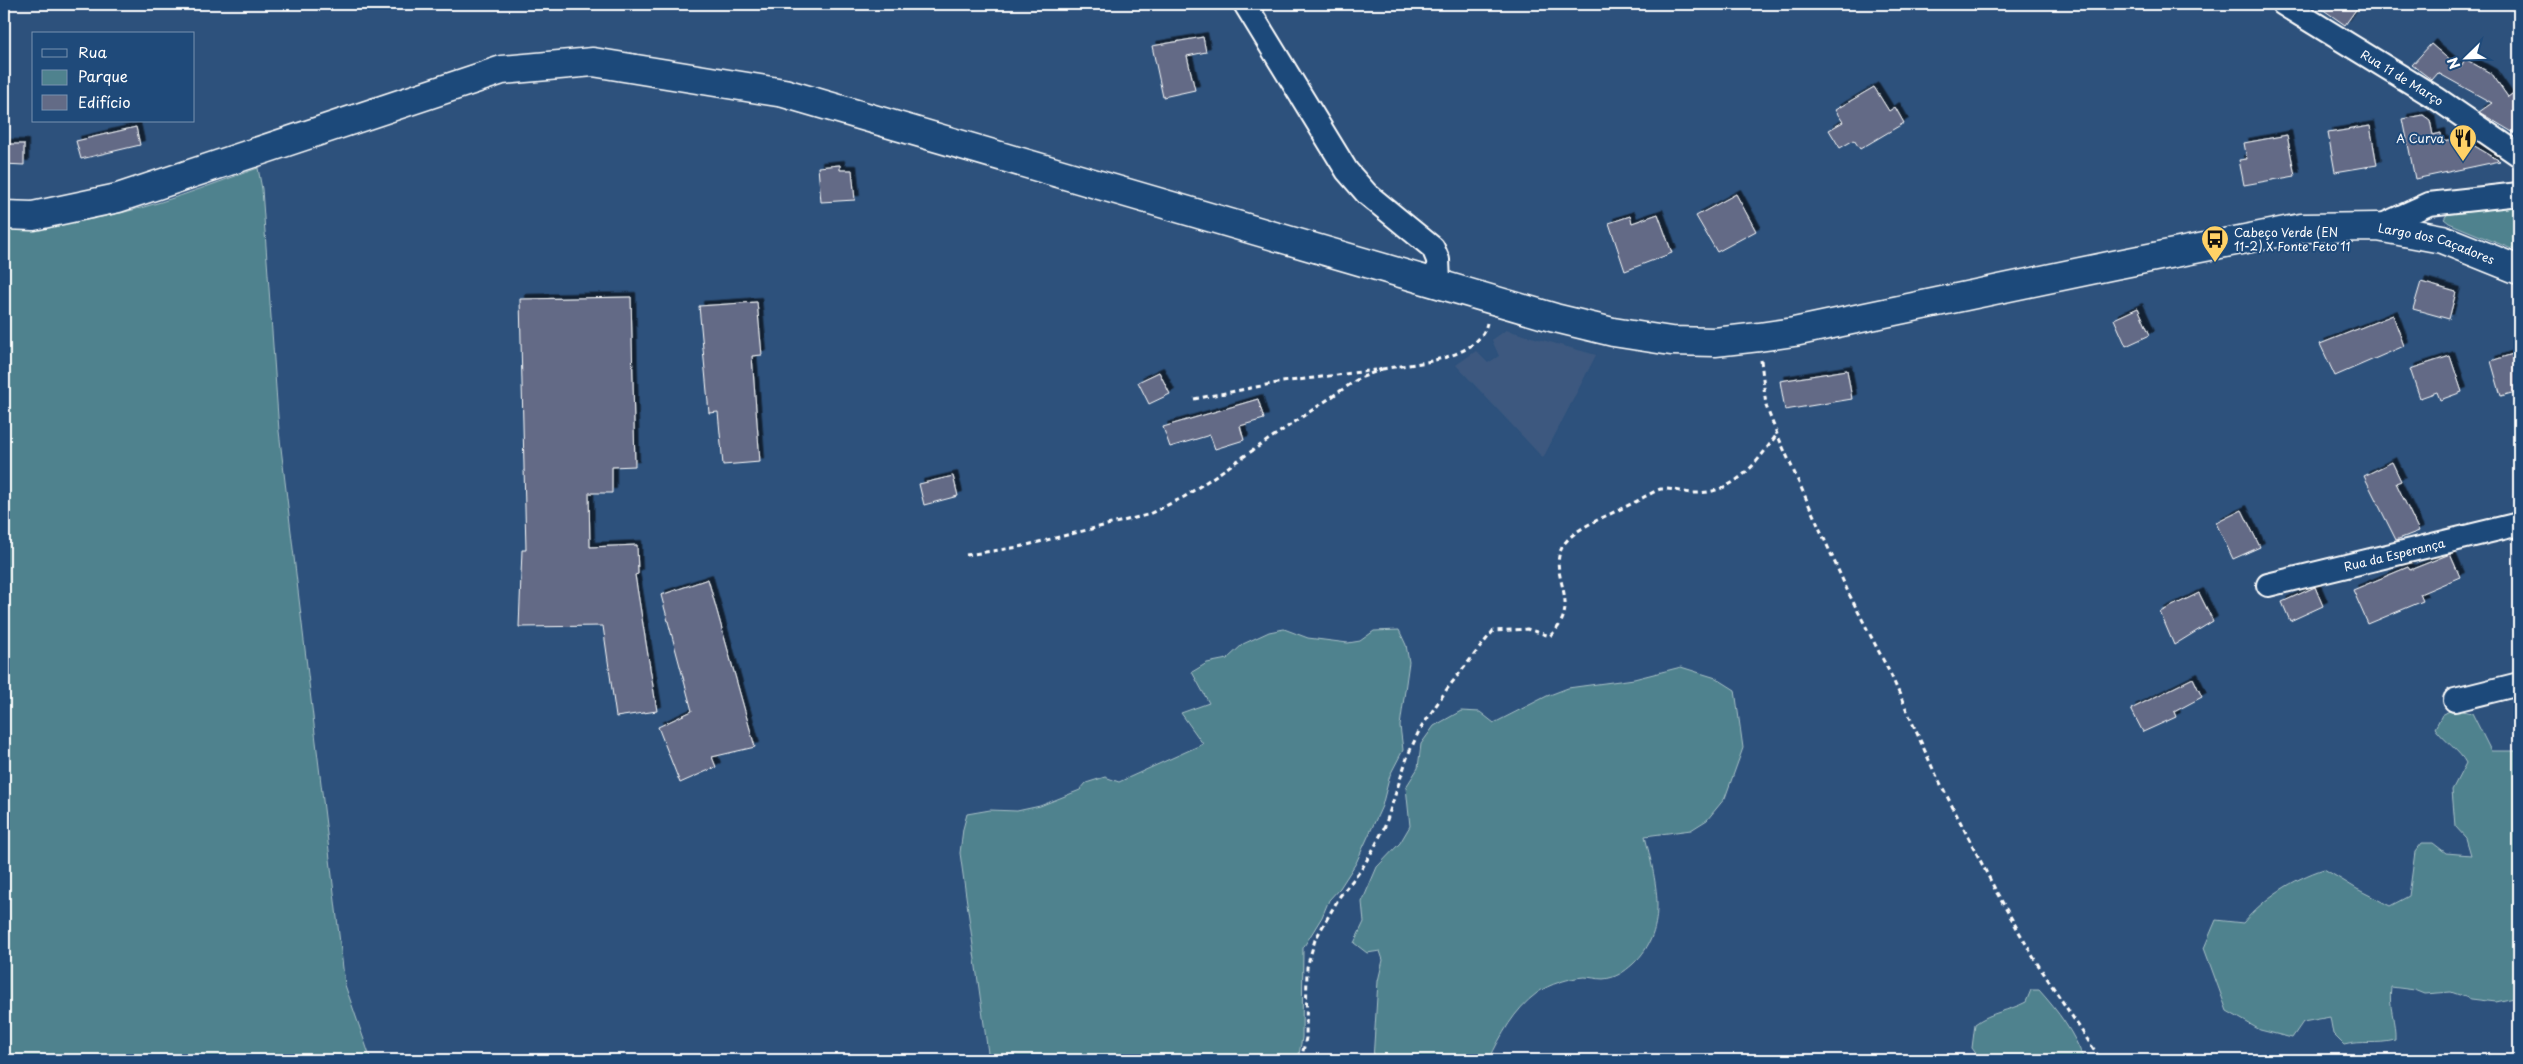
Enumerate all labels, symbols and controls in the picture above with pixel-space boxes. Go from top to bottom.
legend [32,32,195,122]
north arrow [2440,32,2490,82]
text: Rua [78,40,107,63]
street label: Rua 11 de Março [2357,45,2448,110]
text: N [2442,54,2465,72]
text: Parque [78,64,128,87]
text: Edifício [78,90,131,113]
restaurant icon: A Curva [2448,123,2478,162]
place label: A Curva [2396,129,2444,147]
street label: Largo dos Caçadores [2377,218,2498,268]
place label: Cabeço Verde (EN 11-2) X Fonte Feto 11 [2234,223,2350,255]
bus stop icon: Cabeço Verde (EN 11-2) X Fonte Feto 11 [2200,224,2230,263]
street label: Rua da Esperança [2342,533,2447,575]

